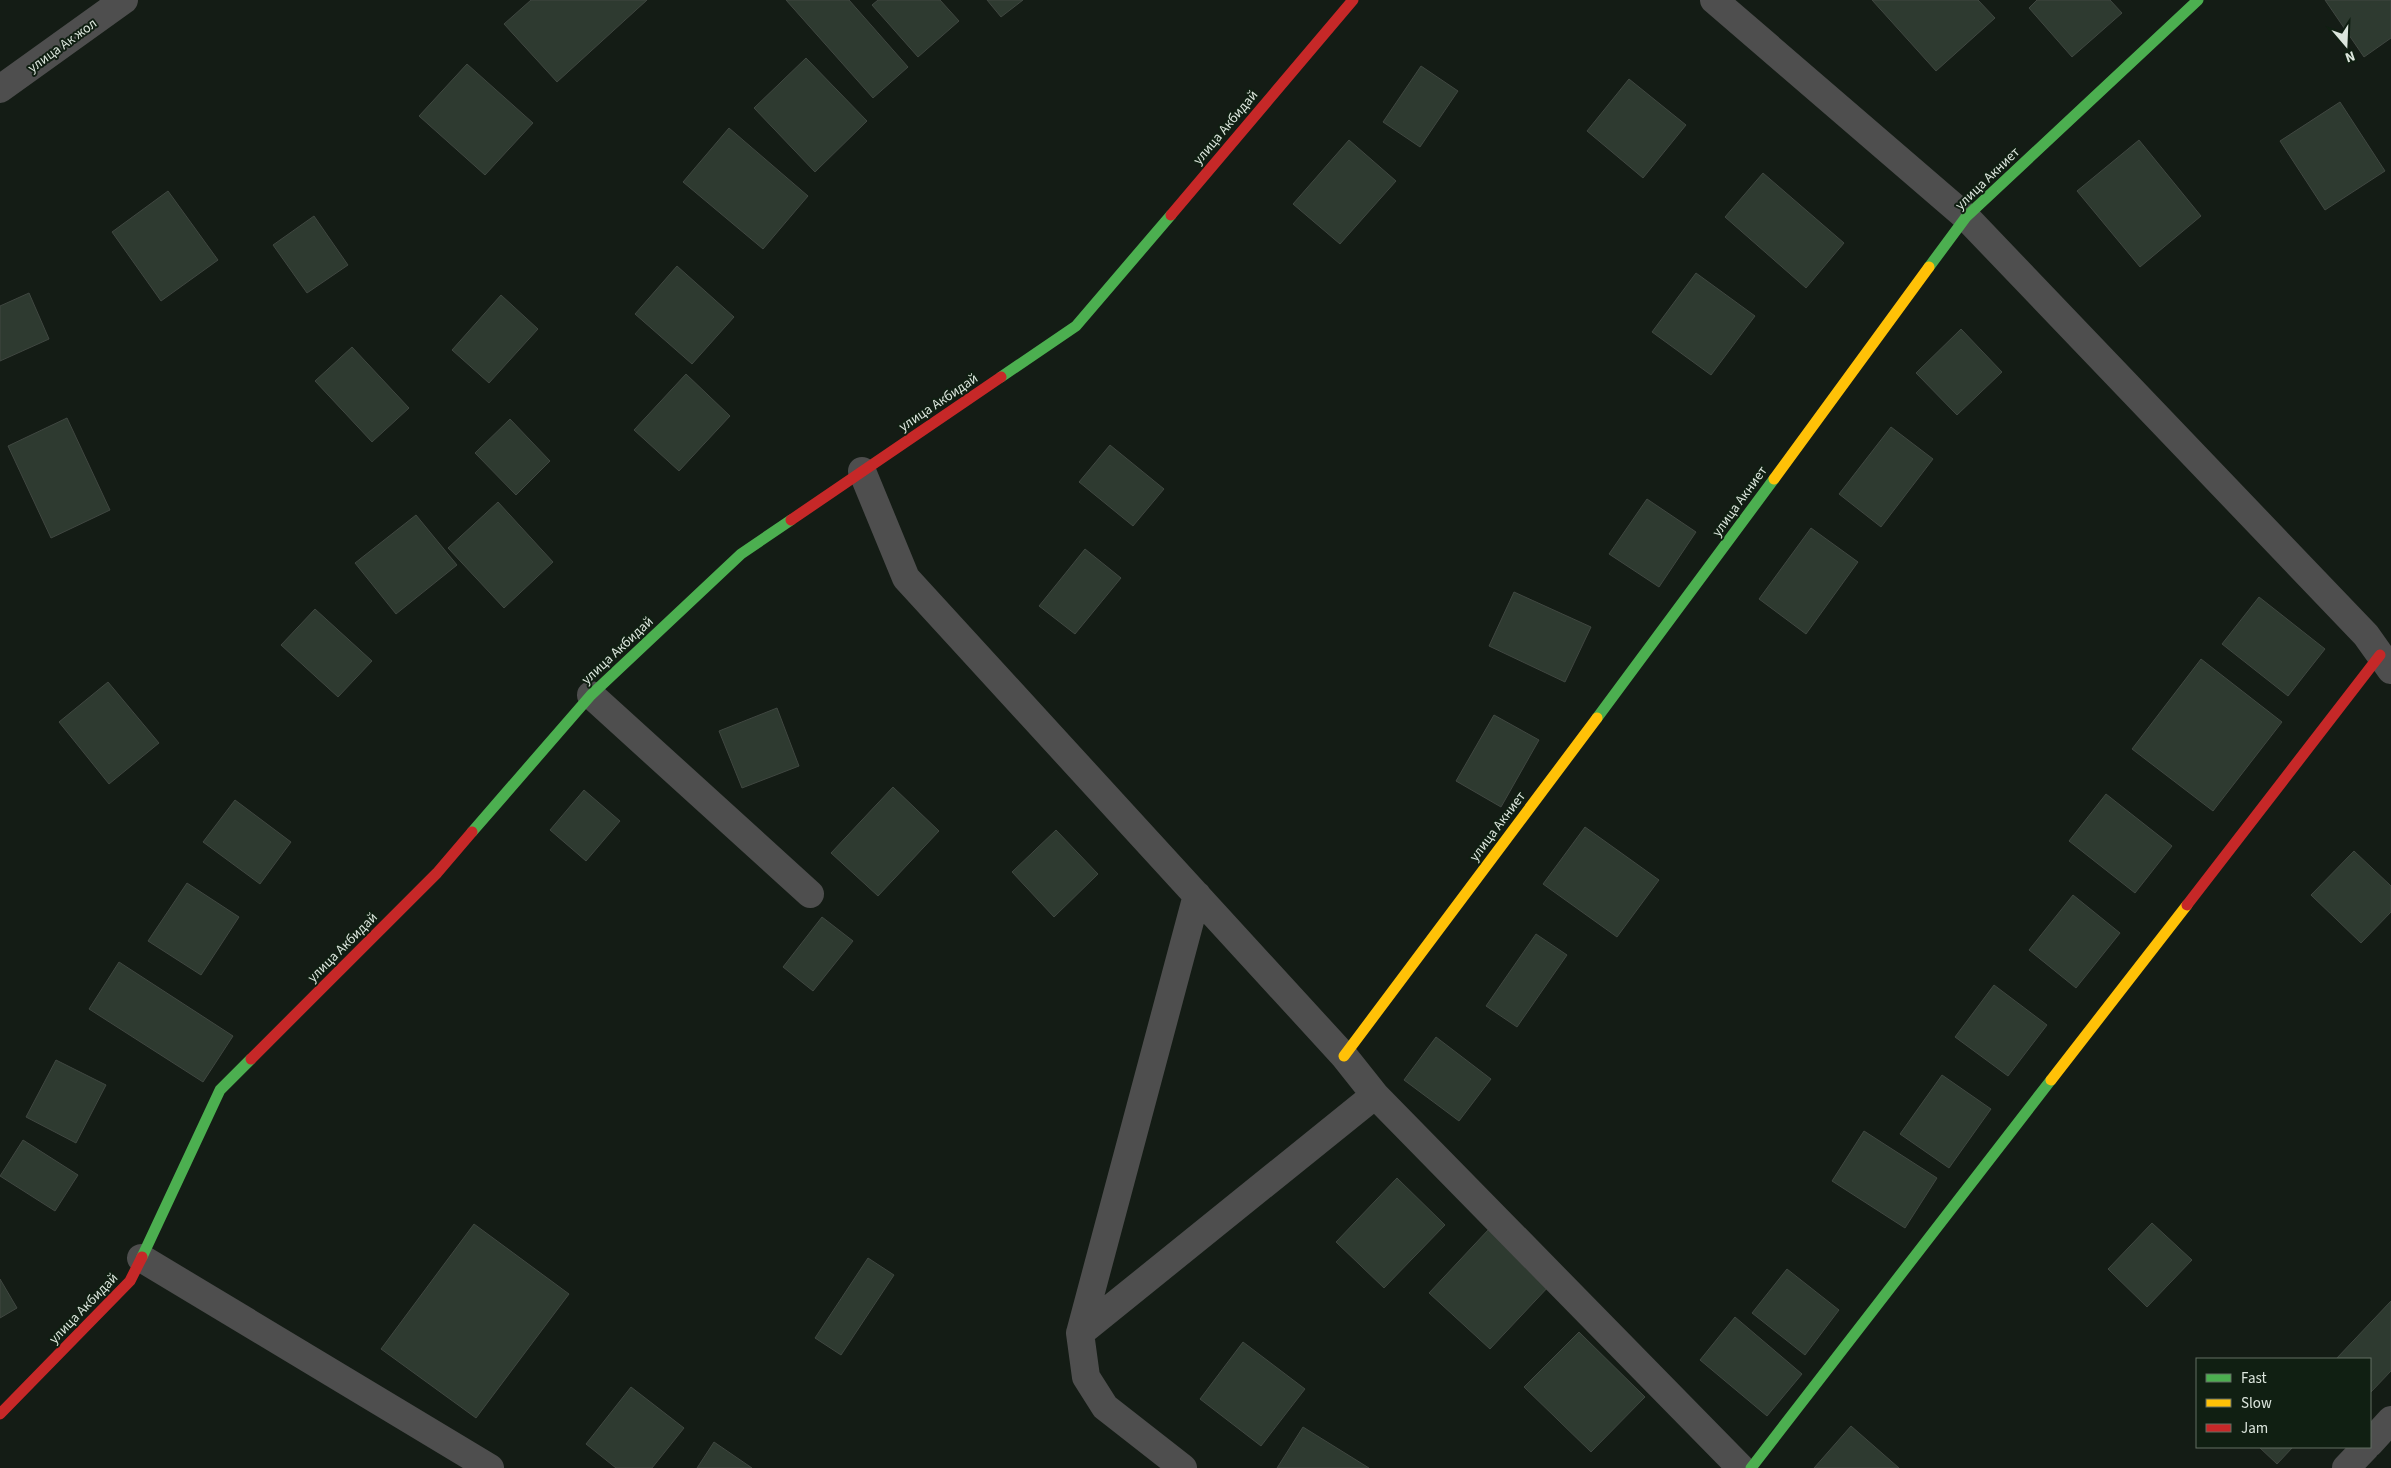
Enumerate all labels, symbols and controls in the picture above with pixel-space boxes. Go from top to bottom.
street label: улица Ак жол [24,14,101,78]
north arrow [2321,20,2371,70]
text: N [2342,45,2358,67]
street label: улица Акбидай [1189,86,1263,169]
street label: улица Акниет [1951,142,2025,215]
street label: улица Акбидай [895,369,982,437]
street label: улица Акниет [1707,462,1773,541]
street label: улица Акбидай [577,612,658,689]
street label: улица Акниет [1465,787,1531,866]
street label: улица Акбидай [303,908,382,987]
street label: улица Акбидай [45,1269,123,1349]
legend [2196,1358,2371,1448]
text: Fast [2241,1368,2267,1389]
text: Slow [2241,1393,2272,1414]
text: Jam [2241,1418,2268,1439]

